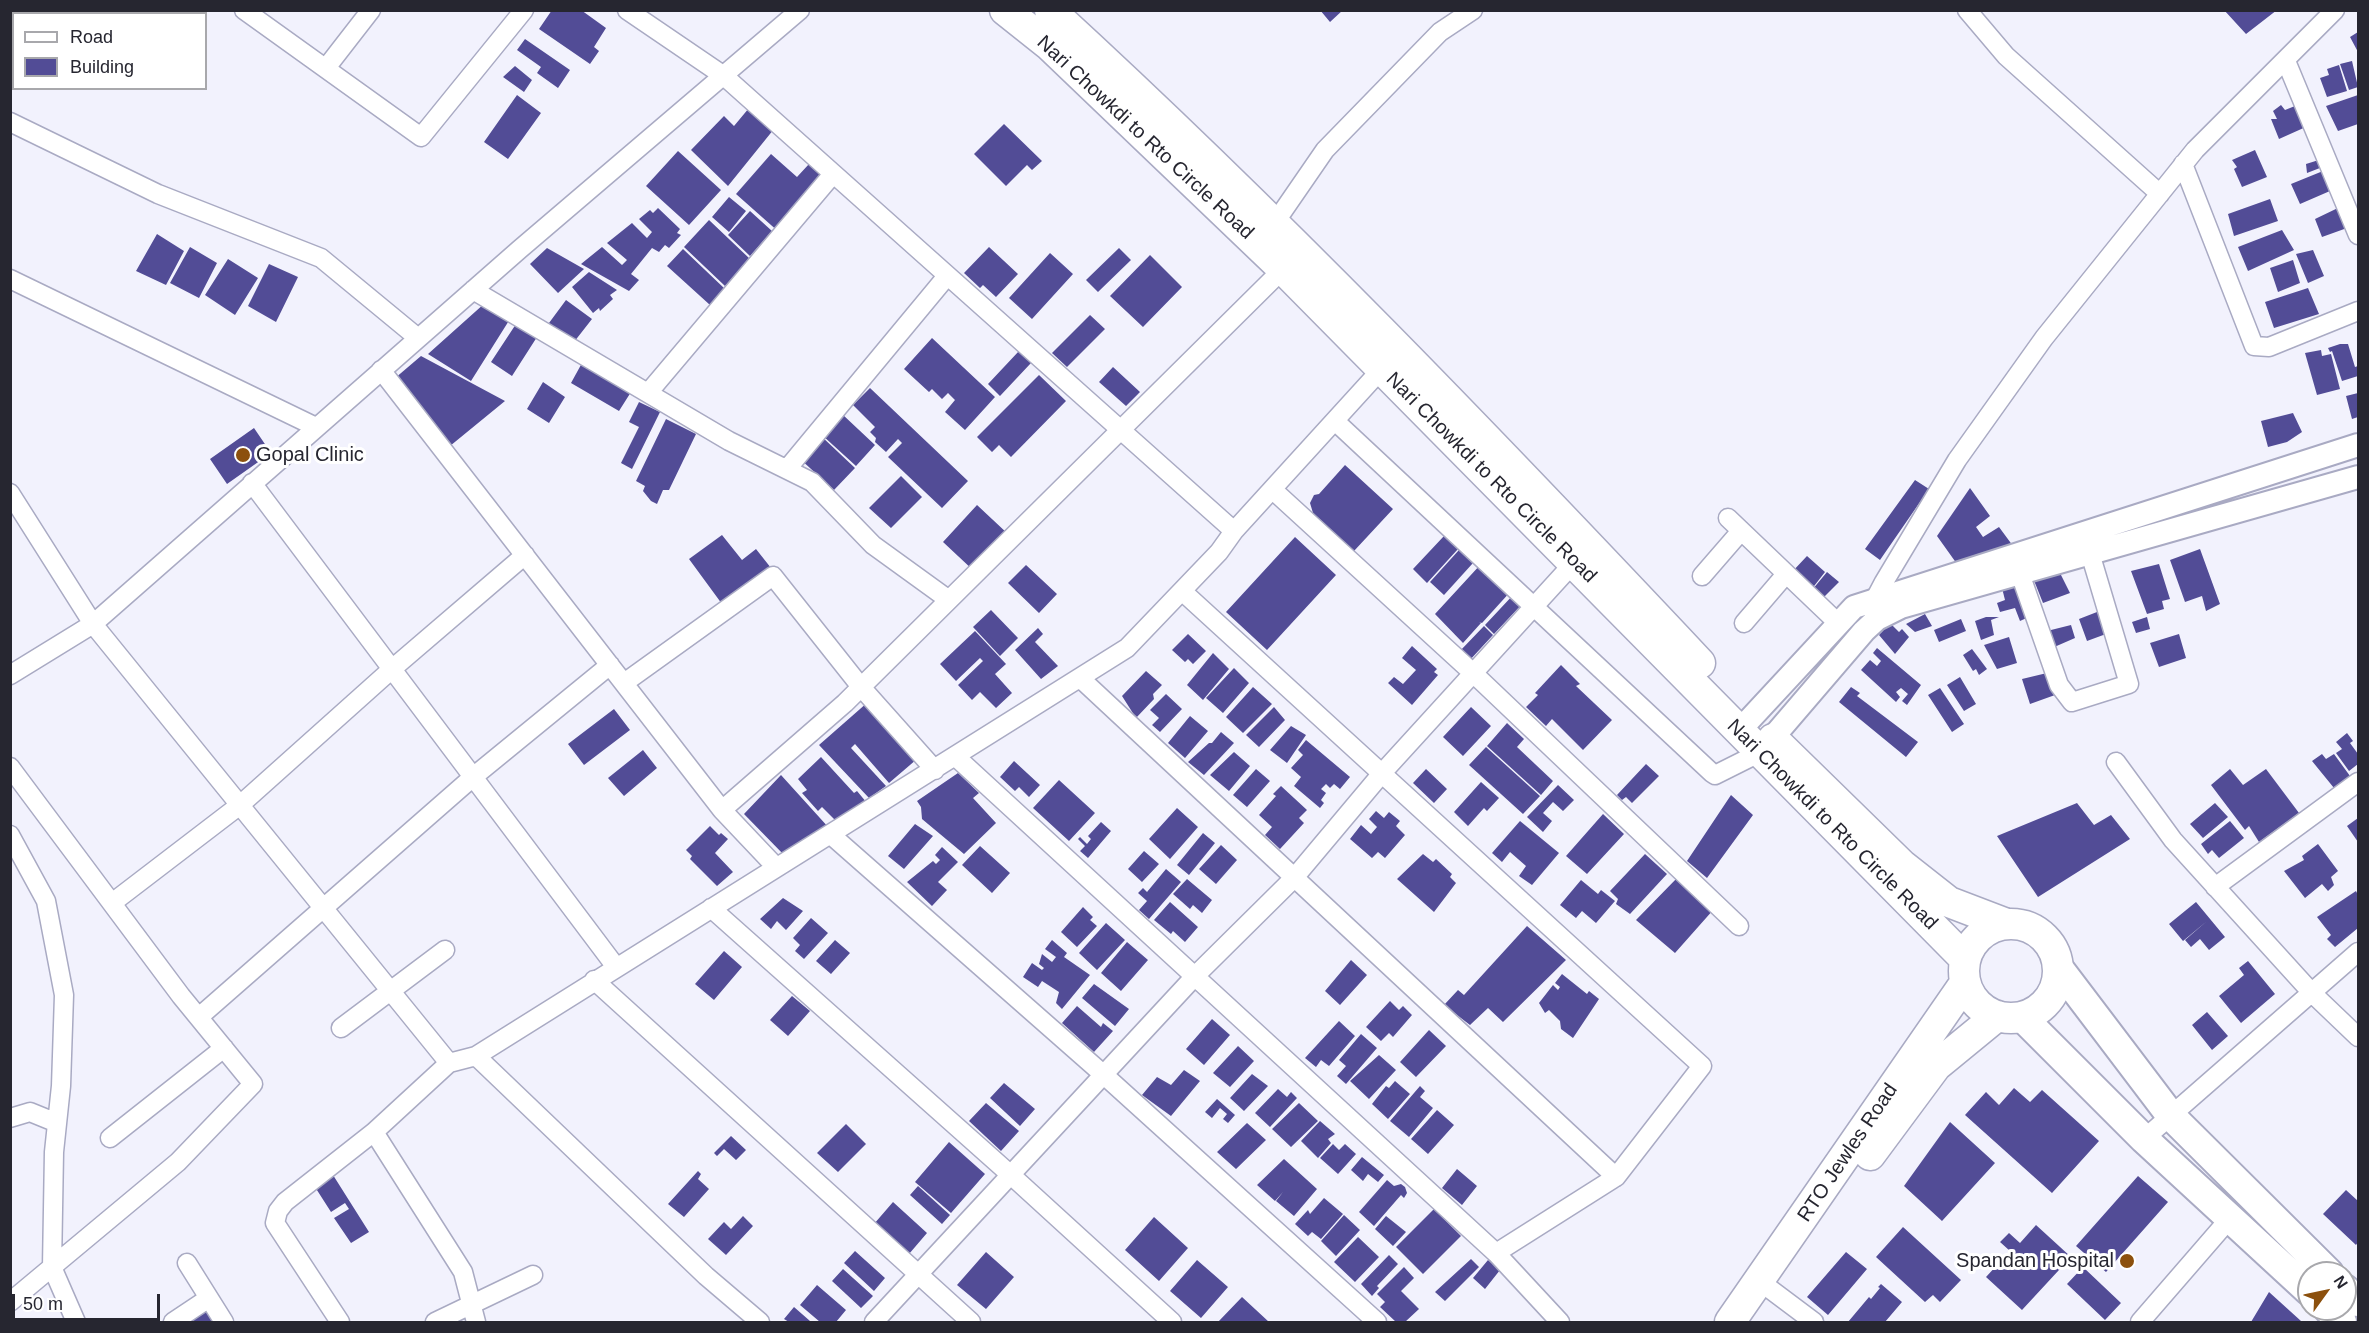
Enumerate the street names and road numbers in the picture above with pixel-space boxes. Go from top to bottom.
street label: Nari Chowkdi to Rto Circle Road [1032,31,1258,245]
street label: Nari Chowkdi to Rto Circle Road [1381,368,1601,588]
street label: Nari Chowkdi to Rto Circle Road [1722,715,1942,935]
street label: RTO Jewles Road [1793,1079,1903,1227]

